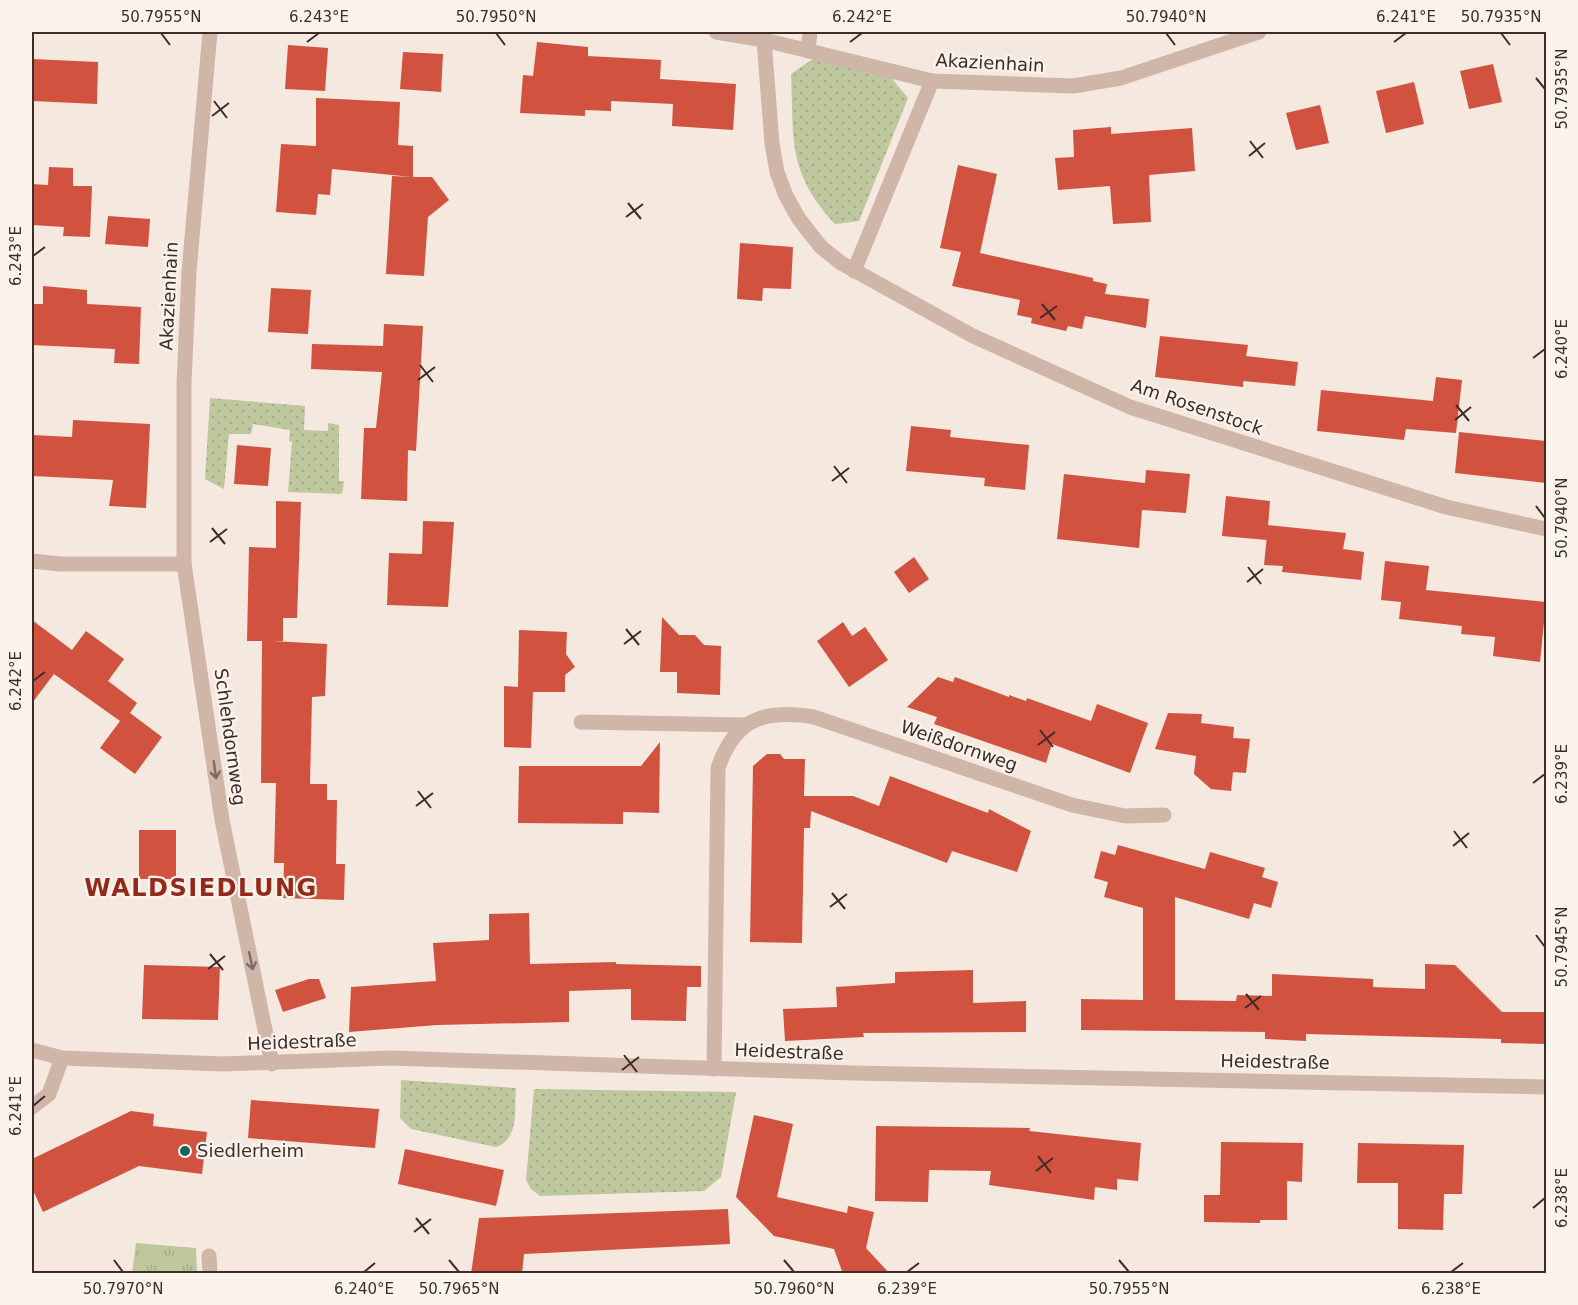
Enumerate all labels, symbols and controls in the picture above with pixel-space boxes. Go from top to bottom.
text: 50.7955°N [121,8,201,26]
text: 6.243°E [289,8,349,26]
text: 50.7950°N [456,8,536,26]
text: 6.242°E [832,8,892,26]
text: 50.7940°N [1126,8,1206,26]
text: 6.241°E [1376,8,1436,26]
text: 50.7935°N [1461,8,1541,26]
street label: Akazienhain [935,49,1045,76]
text: 50.7935°N [1553,49,1571,129]
text: 6.243°E [7,226,25,286]
street label: Akazienhain [155,241,182,351]
text: 6.240°E [1553,319,1571,379]
street label: Am Rosenstock [1129,374,1266,439]
text: 50.7940°N [1553,478,1571,558]
text: 6.242°E [7,651,25,711]
street label: Schlehdornweg [210,667,251,807]
street label: Weißdornweg [898,716,1020,775]
text: 6.239°E [1553,744,1571,804]
one-way arrow [209,760,220,779]
district label: WALDSIEDLUNG [84,874,318,902]
text: 50.7945°N [1553,907,1571,987]
one-way arrow [246,951,257,971]
street label: Heidestraße [247,1029,357,1054]
street label: Heidestraße [734,1039,844,1064]
street label: Heidestraße [1220,1050,1330,1073]
text: 6.241°E [7,1076,25,1136]
place label: Siedlerheim [197,1140,304,1161]
marker: Siedlerheim [178,1144,192,1158]
text: 6.238°E [1553,1168,1571,1228]
text: 50.7970°N [83,1280,163,1298]
text: 6.240°E [334,1280,394,1298]
text: 50.7965°N [419,1280,499,1298]
text: 50.7960°N [754,1280,834,1298]
text: 6.239°E [877,1280,937,1298]
text: 50.7955°N [1089,1280,1169,1298]
text: 6.238°E [1421,1280,1481,1298]

